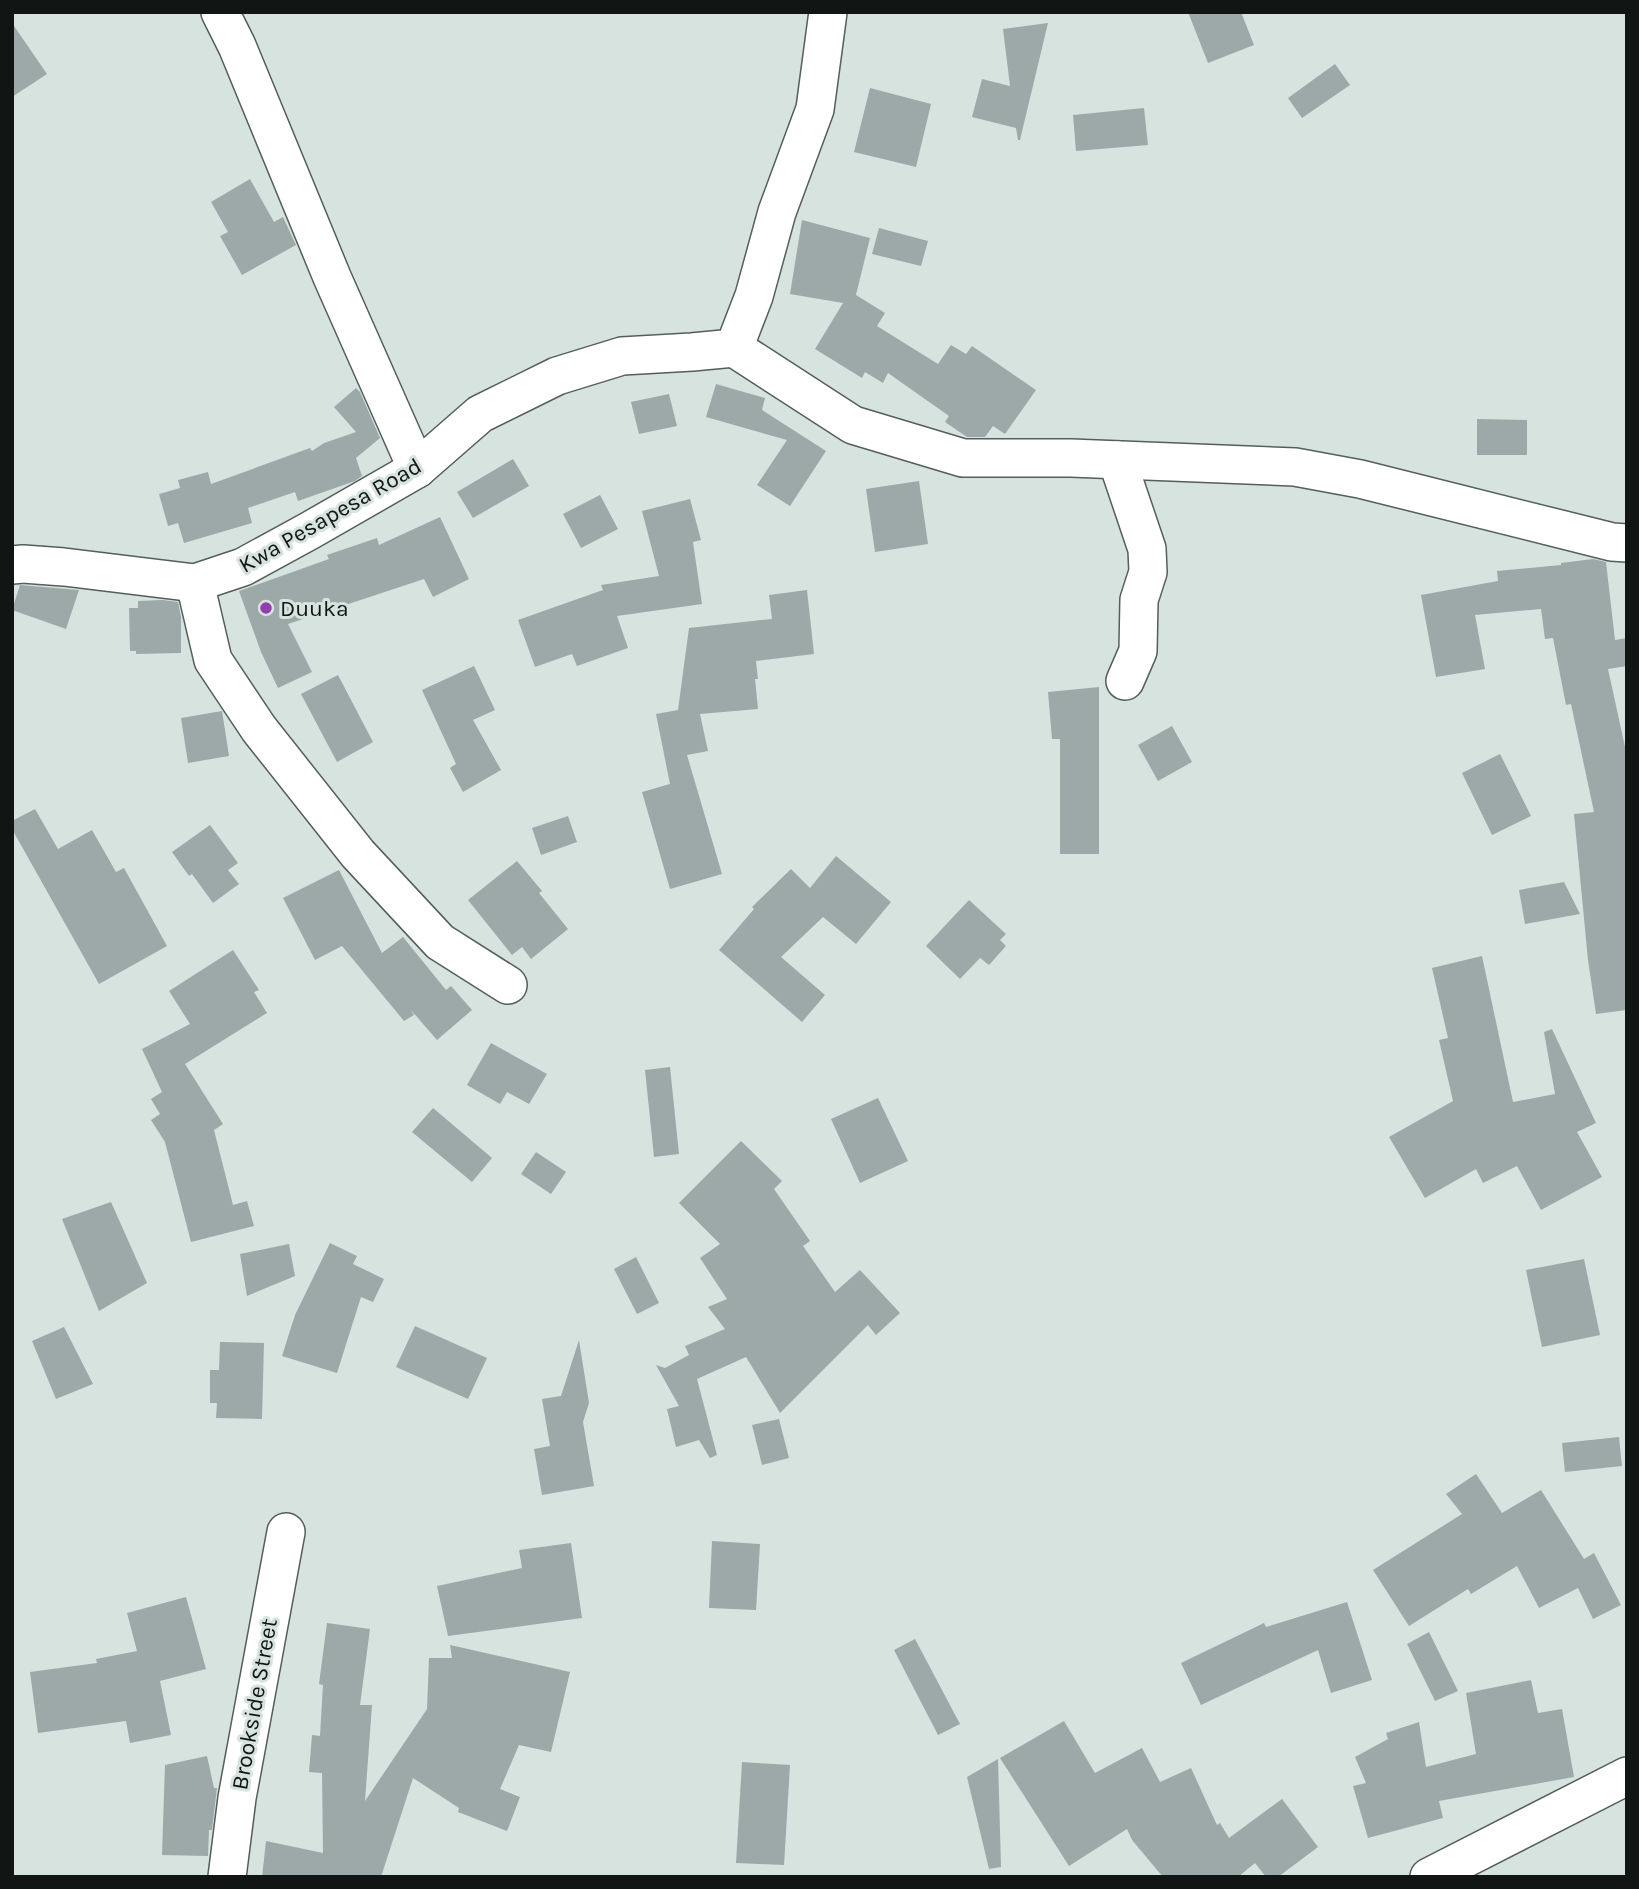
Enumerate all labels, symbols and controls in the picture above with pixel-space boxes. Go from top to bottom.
street label: Kwa Pesapesa Road [234,452,426,579]
place label: Duuka [280,595,349,622]
marker: Duuka [258,600,274,616]
street label: Brookside Street [226,1616,283,1792]

